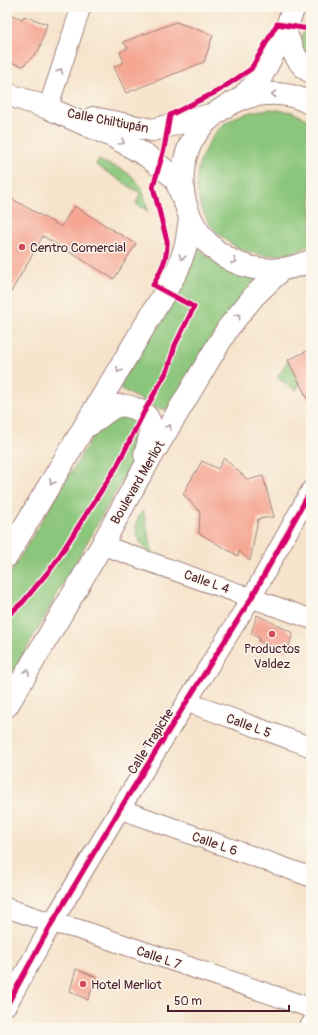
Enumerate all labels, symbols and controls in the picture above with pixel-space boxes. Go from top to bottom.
one-way arrow [55,68,64,75]
one-way arrow [271,90,277,99]
street label: Calle Chiltiupán [66,105,150,137]
one-way arrow [118,137,125,144]
place label: Centro Comercial [30,240,126,256]
marker: Centro Comercial [17,242,27,252]
one-way arrow [178,253,186,260]
one-way arrow [230,257,237,265]
one-way arrow [233,314,240,321]
one-way arrow [116,366,123,373]
one-way arrow [164,424,172,431]
street label: Boulevard Merliot [107,437,169,527]
one-way arrow [49,478,56,485]
street label: Calle L 4 [182,567,232,597]
marker: Productos Valdez [267,629,277,639]
place label: Productos Valdez [244,641,300,672]
one-way arrow [22,669,29,676]
street label: Calle Trapiche [124,705,178,777]
street label: Calle L 5 [224,710,273,741]
street label: Calle L 6 [190,829,240,859]
street label: Calle L 7 [134,943,183,973]
place label: Hotel Merliot [91,977,163,993]
marker: Hotel Merliot [78,979,88,989]
scale bar [168,987,289,1013]
text: 50 m [174,994,202,1009]

